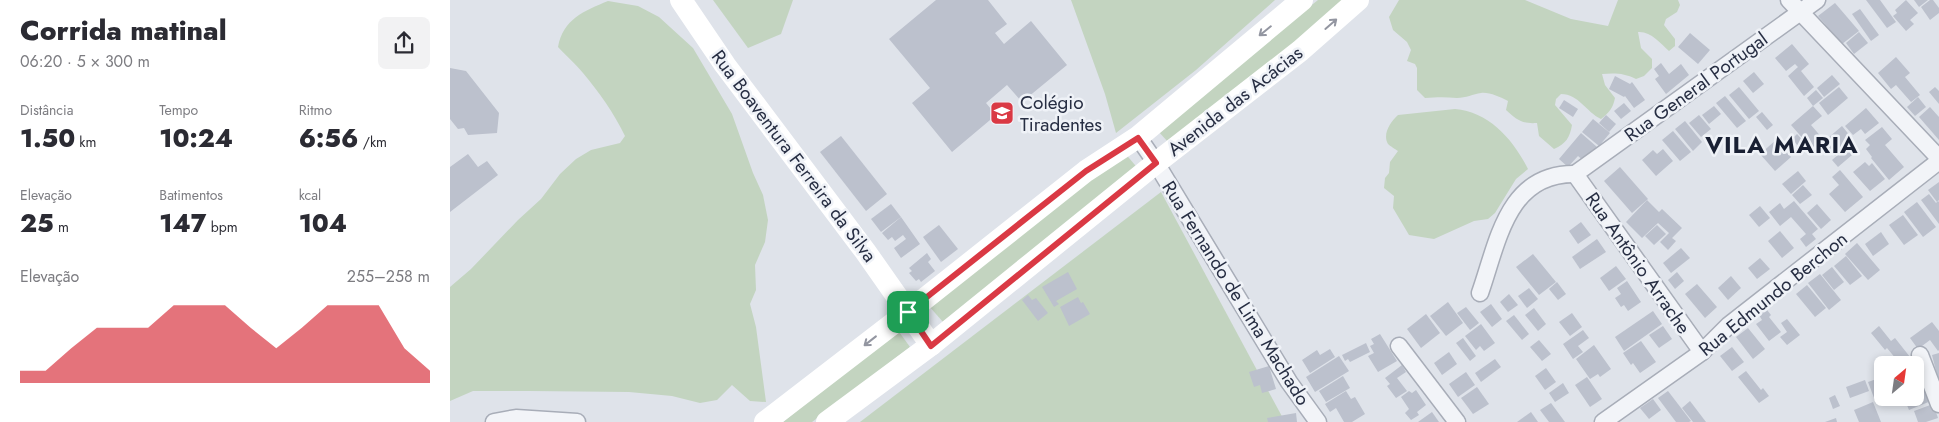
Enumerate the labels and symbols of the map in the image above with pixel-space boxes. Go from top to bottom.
one-way arrow [1324,19,1337,30]
one-way arrow [1258,25,1271,36]
street label: Rua General Portugal [1619,26,1773,148]
street label: Avenida das Acácias [1162,39,1309,162]
street label: Rua Boaventura Ferreira da Silva [705,44,883,268]
place label: Colégio Tiradentes [1020,89,1102,138]
school or university icon: Colégio Tiradentes [989,100,1015,126]
district label: VILA MARIA [1704,127,1859,162]
street label: Rua Fernando de Lima Machado [1156,176,1316,410]
street label: Rua Antônio Arrache [1579,187,1697,339]
street label: Rua Edmundo Berchon [1693,225,1853,363]
pin [887,291,929,333]
one-way arrow [864,336,877,347]
north arrow [1874,356,1924,406]

